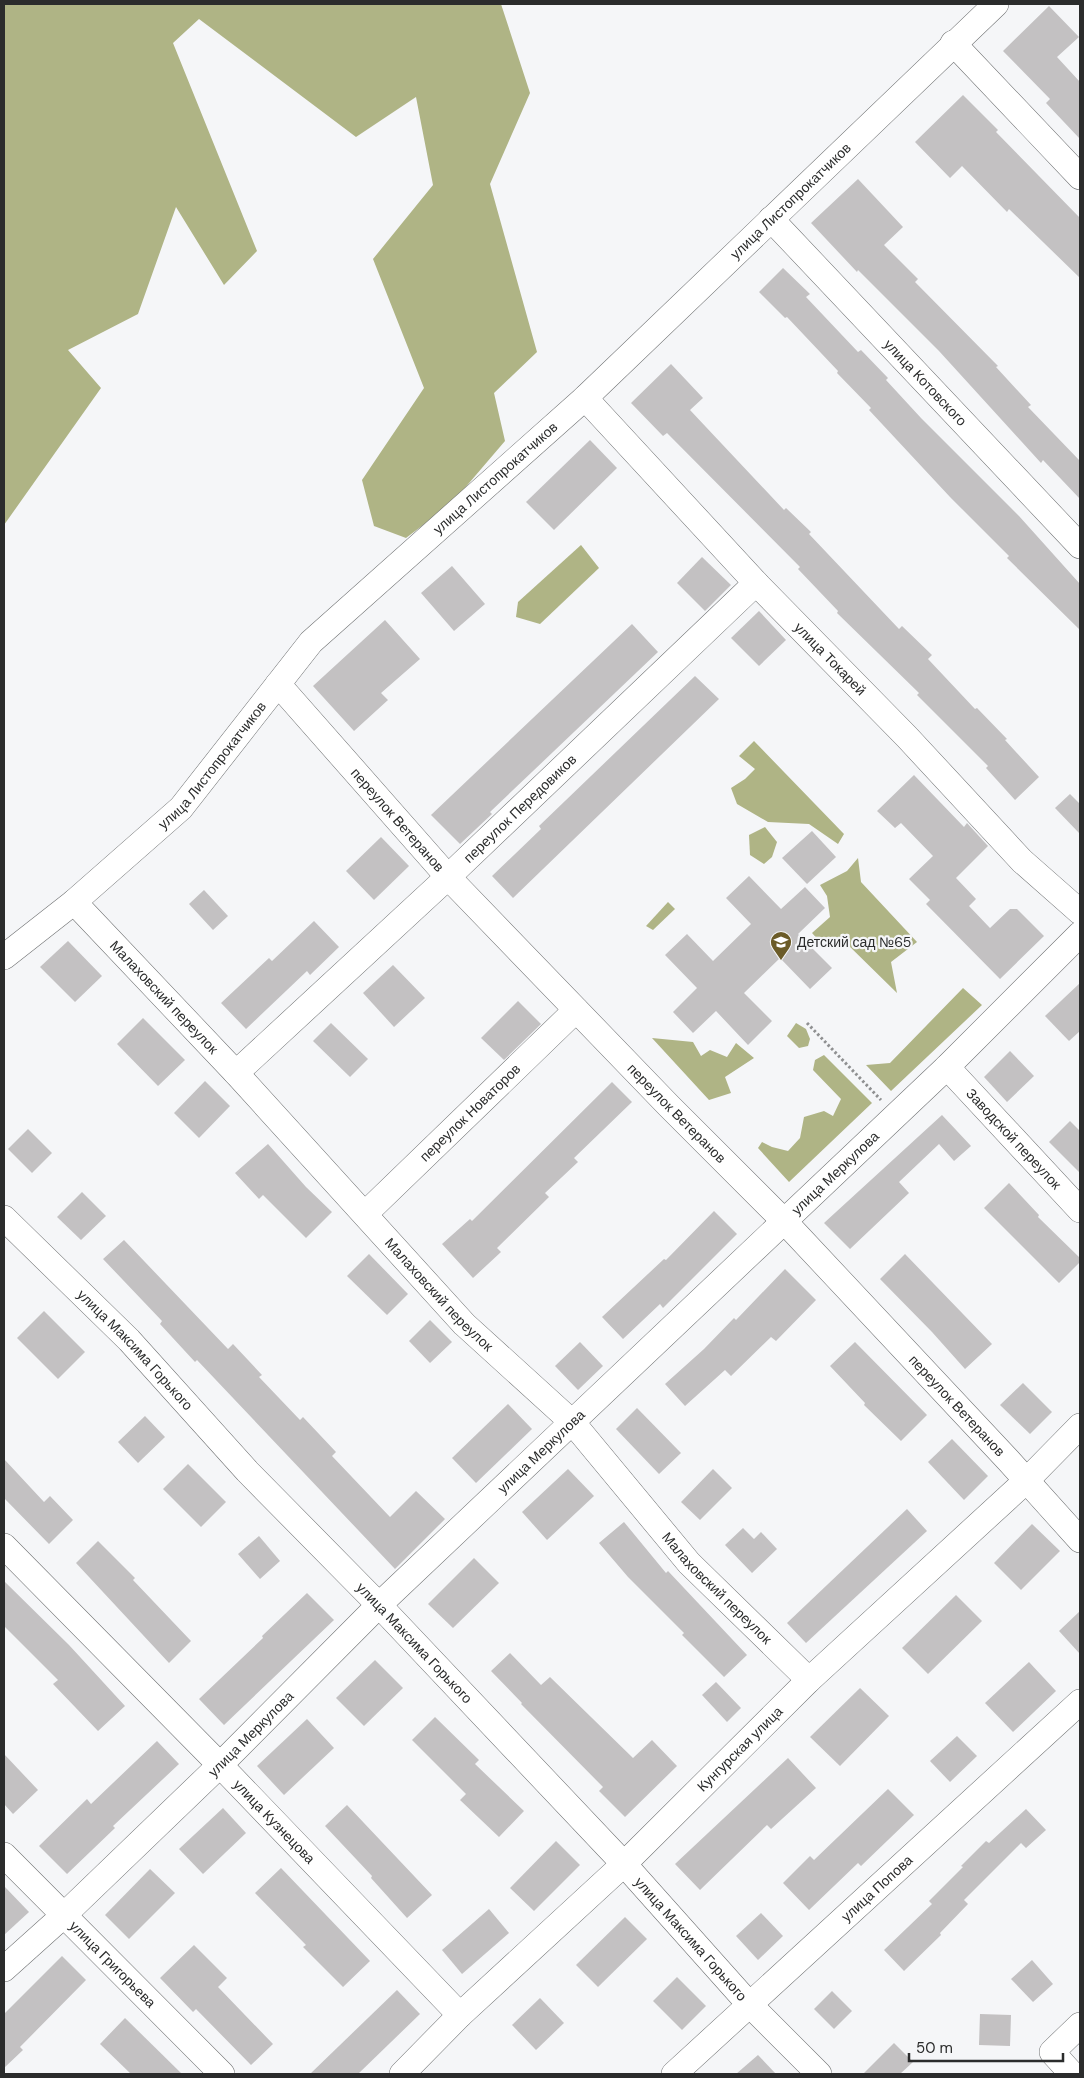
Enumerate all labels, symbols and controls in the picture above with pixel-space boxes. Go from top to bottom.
street label: улица Листопрокатчиков [726,139,855,263]
street label: улица Котовского [880,335,971,430]
street label: улица Листопрокатчиков [429,418,561,538]
street label: улица Токарей [791,618,870,699]
street label: улица Листопрокатчиков [154,698,270,833]
street label: переулок Передовиков [460,750,580,867]
street label: переулок Ветеранов [347,764,448,876]
school or university icon: Детский сад №65 [769,930,793,961]
place label: Детский сад №65 [797,933,911,951]
street label: Малаховский переулок [106,937,223,1058]
street label: переулок Новаторов [416,1060,524,1165]
street label: переулок Ветеранов [624,1060,730,1167]
street label: Заводской переулок [962,1084,1066,1194]
street label: улица Меркулова [788,1127,883,1219]
street label: Малаховский переулок [381,1234,498,1356]
street label: улица Максима Горького [73,1285,197,1414]
street label: переулок Ветеранов [905,1351,1009,1460]
street label: улица Меркулова [494,1406,589,1497]
street label: Малаховский переулок [658,1528,776,1648]
street label: улица Максима Горького [353,1579,476,1707]
street label: улица Меркулова [204,1687,298,1781]
street label: Кунгурская улица [693,1702,787,1795]
street label: улица Кузнецова [230,1776,319,1868]
street label: улица Попова [837,1851,916,1925]
street label: улица Максима Горького [631,1873,751,2005]
street label: улица Григорьева [66,1917,160,2011]
scale bar [909,2030,1063,2062]
text: 50 m [916,2038,953,2058]

